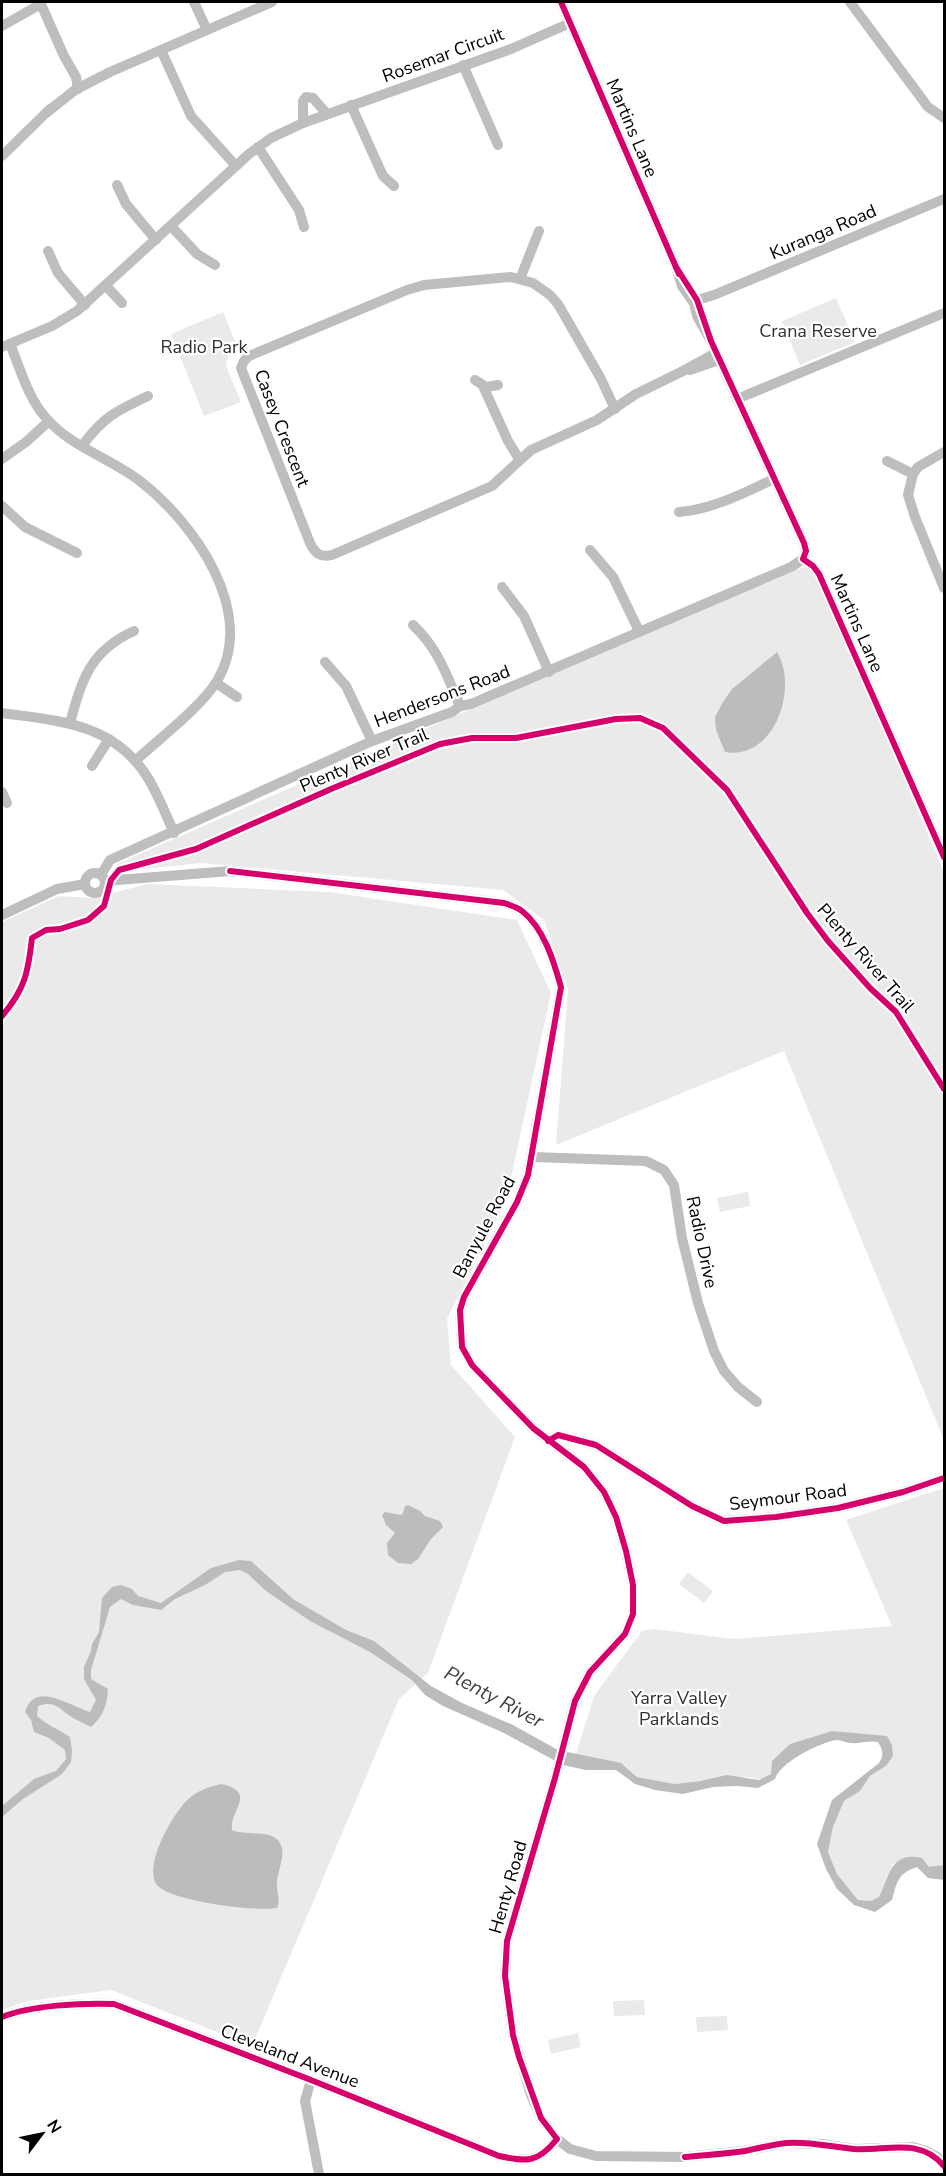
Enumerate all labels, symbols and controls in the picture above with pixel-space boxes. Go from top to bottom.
street label: Rosemar Circuit [379,22,508,88]
street label: Martins Lane [600,75,664,181]
street label: Kuranga Road [766,199,880,265]
park label: Crana Reserve [759,319,877,343]
park label: Radio Park [161,335,248,359]
street label: Casey Crescent [249,366,316,491]
street label: Martins Lane [825,570,889,676]
street label: Hendersons Road [370,659,514,733]
street label: Plenty River Trail [296,722,433,798]
street label: Plenty River Trail [812,898,921,1018]
street label: Banyule Road [447,1172,521,1282]
street label: Radio Drive [681,1194,723,1290]
street label: Seymour Road [728,1478,848,1516]
water label: Plenty River [440,1659,549,1735]
park label: Yarra Valley Parklands [630,1686,728,1731]
street label: Henty Road [483,1838,533,1936]
street label: Cleveland Avenue [217,2018,363,2094]
north arrow [12,2104,72,2164]
text: N [41,2116,66,2137]

